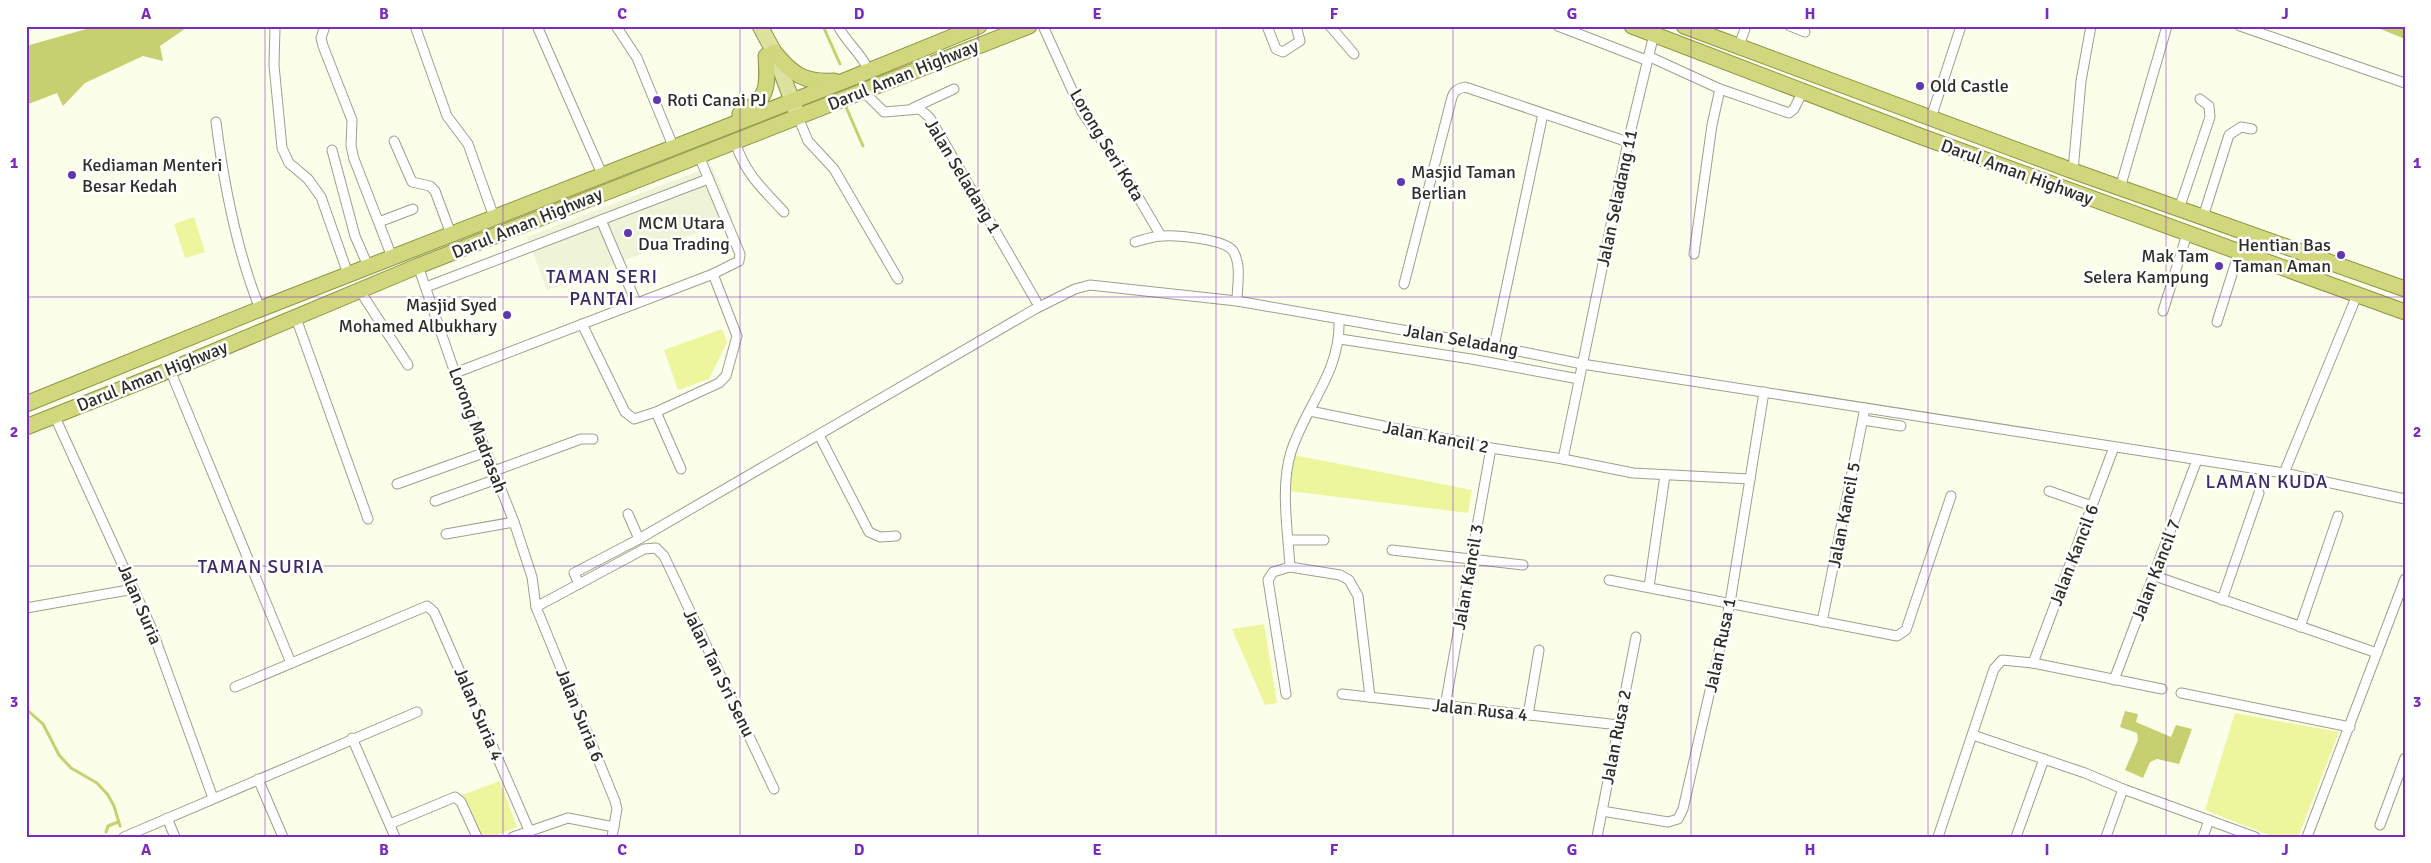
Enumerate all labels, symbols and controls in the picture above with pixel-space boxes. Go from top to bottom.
text: A [141,4,152,24]
text: B [379,4,389,24]
text: C [617,4,627,24]
text: D [854,4,865,24]
text: E [1092,4,1102,24]
text: F [1330,4,1339,24]
text: G [1567,4,1577,24]
text: H [1805,4,1815,24]
text: I [2044,4,2050,24]
text: J [2281,4,2289,24]
street label: Darul Aman Highway [824,34,982,115]
place label: Old Castle [1930,75,2009,97]
marker: Old Castle [1914,80,1926,92]
street label: Lorong Seri Kota [1065,85,1149,205]
place label: Roti Canai PJ [667,89,767,111]
marker: Roti Canai PJ [651,94,663,106]
street label: Jalan Seladang 1 [920,115,1006,237]
street label: Jalan Seladang 11 [1592,127,1642,269]
street label: Darul Aman Highway [1938,134,2097,210]
text: 1 [10,153,19,173]
text: 1 [2413,153,2422,173]
place label: Kediaman Menteri Besar Kedah [82,154,223,197]
place label: Masjid Taman Berlian [1411,161,1516,204]
marker: Kediaman Menteri Besar Kedah [66,169,78,181]
marker: Masjid Taman Berlian [1395,176,1407,188]
street label: Darul Aman Highway [448,182,606,263]
place label: MCM Utara Dua Trading [638,212,730,255]
marker: MCM Utara Dua Trading [622,227,634,239]
place label: Hentian Bas Taman Aman [2233,234,2331,277]
place label: Mak Tam Selera Kampung [2083,245,2209,288]
marker: Hentian Bas Taman Aman [2335,249,2347,261]
marker: Mak Tam Selera Kampung [2213,260,2225,272]
district label: TAMAN SERI PANTAI [546,265,658,311]
place label: Masjid Syed Mohamed Albukhary [338,294,498,337]
marker: Masjid Syed Mohamed Albukhary [501,309,513,321]
street label: Jalan Seladang [1402,319,1520,361]
street label: Darul Aman Highway [73,335,231,416]
street label: Lorong Madrasah [444,364,512,496]
street label: Jalan Kancil 2 [1381,416,1491,458]
text: 2 [10,422,18,442]
text: 2 [2413,422,2421,442]
street label: Jalan Kancil 5 [1823,460,1865,570]
district label: LAMAN KUDA [2206,470,2329,494]
street label: Jalan Kancil 6 [2045,501,2103,609]
street label: Jalan Kancil 7 [2127,516,2185,624]
street label: Jalan Kancil 3 [1448,522,1488,632]
district label: TAMAN SURIA [198,555,324,579]
street label: Jalan Suria [113,560,167,648]
street label: Jalan Rusa 1 [1699,596,1741,694]
street label: Jalan Tan Sri Senu [678,605,760,741]
street label: Jalan Suria 4 [449,664,509,764]
street label: Jalan Suria 6 [551,665,609,765]
street label: Jalan Rusa 2 [1596,688,1636,786]
text: 3 [10,692,18,712]
text: 3 [2413,692,2421,712]
street label: Jalan Rusa 4 [1431,694,1529,726]
text: A [141,840,152,860]
text: B [379,840,389,860]
text: C [617,840,627,860]
text: D [854,840,865,860]
text: E [1092,840,1102,860]
text: F [1330,840,1339,860]
text: G [1567,840,1577,860]
text: H [1805,840,1815,860]
text: I [2044,840,2050,860]
text: J [2281,840,2289,860]

